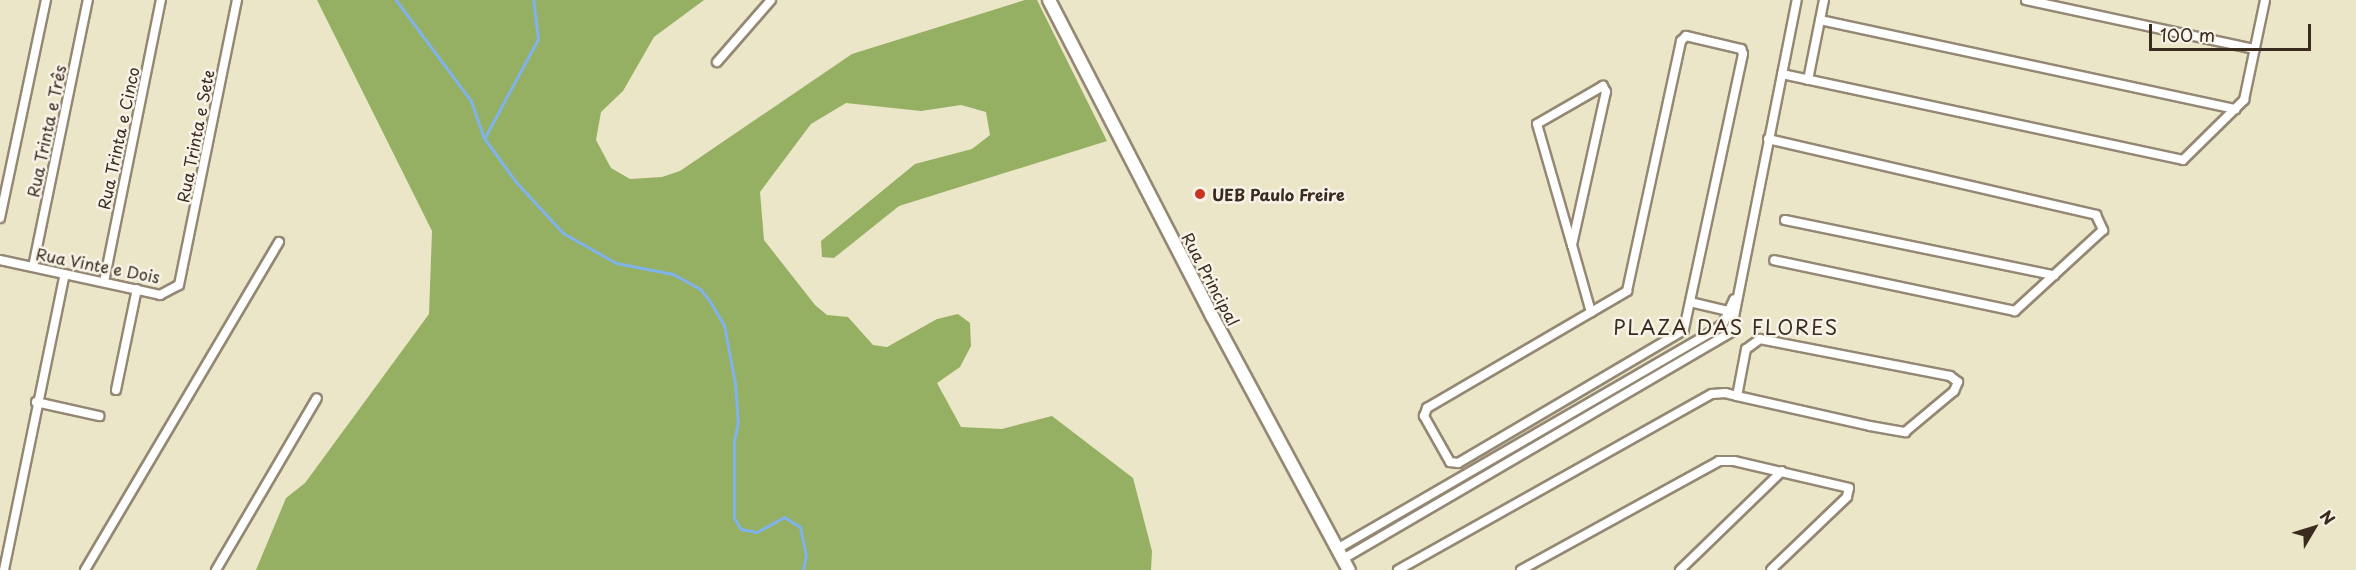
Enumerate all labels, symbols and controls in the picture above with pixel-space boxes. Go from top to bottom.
scale bar [2152,12,2314,50]
text: 100 m [2160,21,2215,48]
street label: Rua Trinta e Três [23,63,69,199]
street label: Rua Trinta e Cinco [94,65,142,211]
street label: Rua Trinta e Sete [173,68,217,204]
place label: UEB Paulo Freire [1212,184,1345,204]
marker: UEB Paulo Freire [1193,187,1207,201]
street label: Rua Principal [1178,229,1244,329]
street label: Rua Vinte e Dois [33,243,163,287]
district label: PLAZA DAS FLORES [1614,315,1838,339]
north arrow [2284,498,2344,558]
text: N [2315,505,2342,529]

